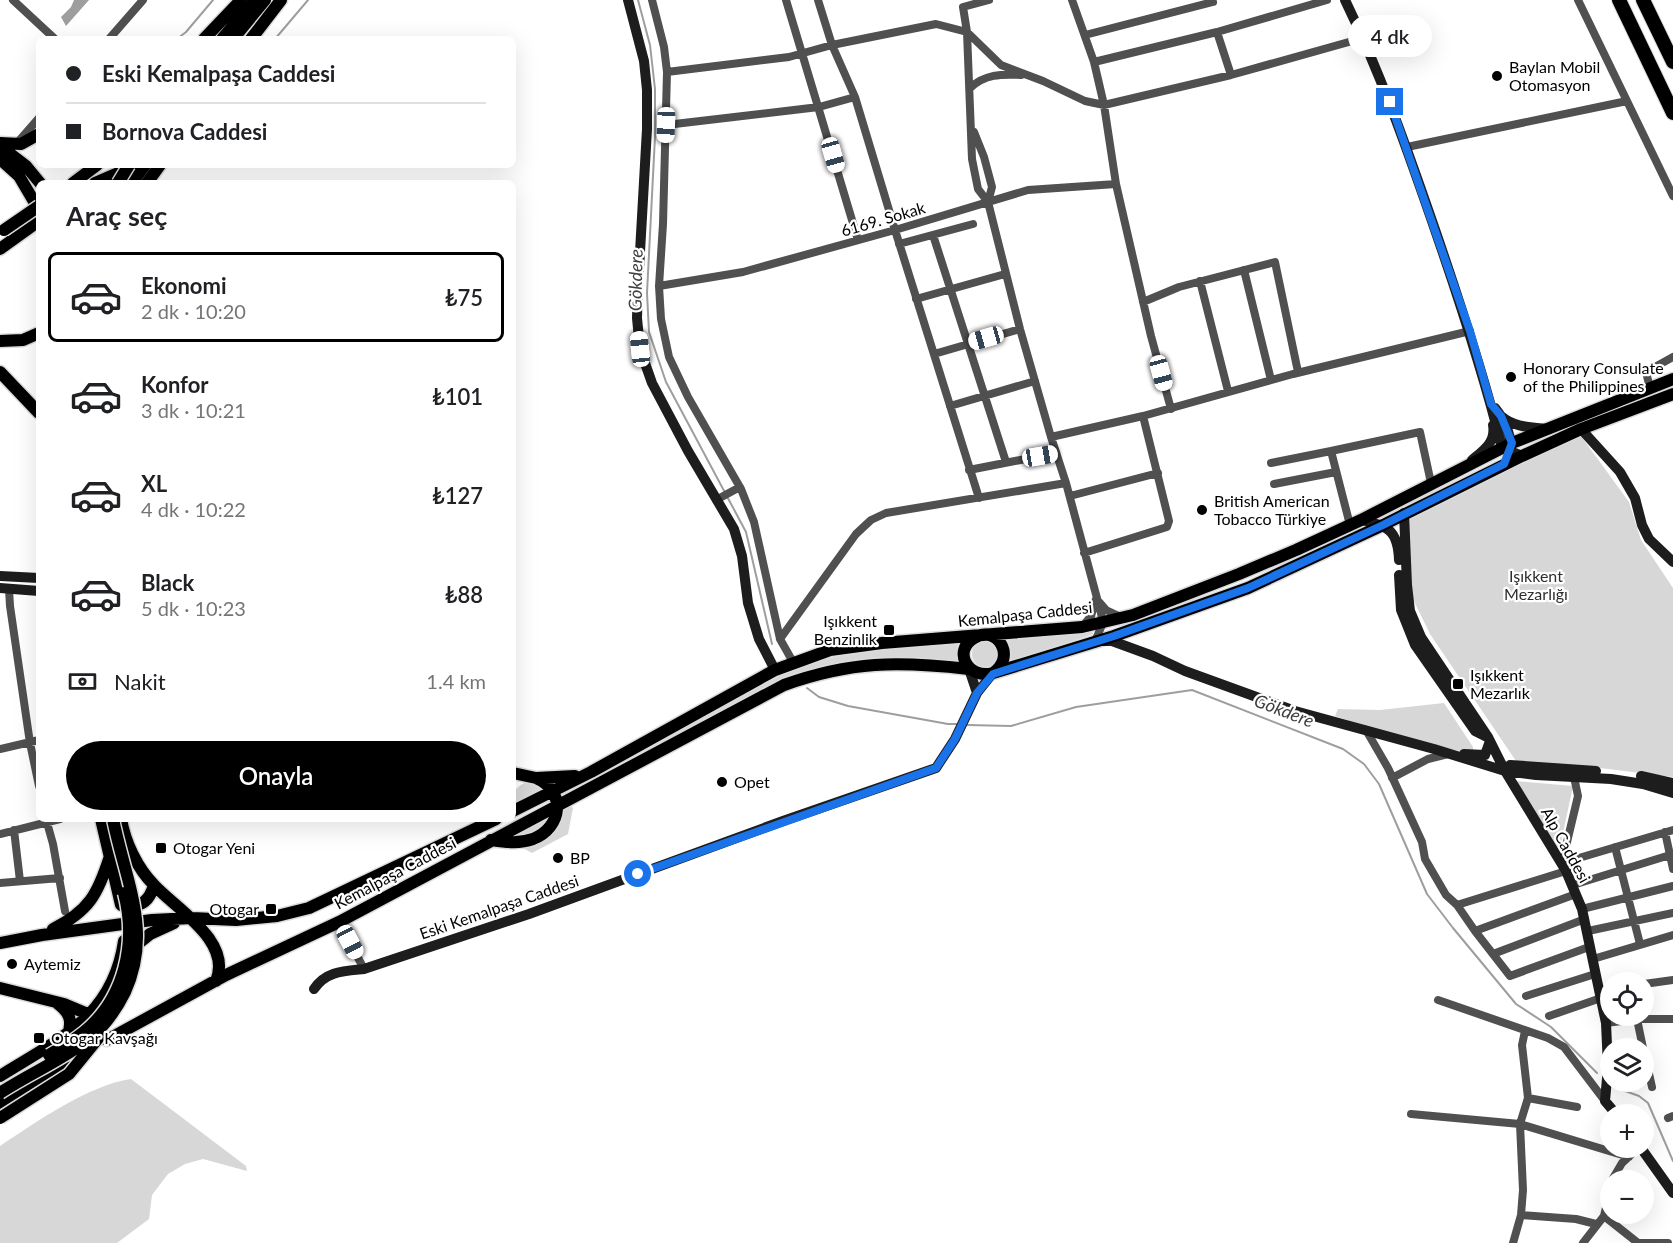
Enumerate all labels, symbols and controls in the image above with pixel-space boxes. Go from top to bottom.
callout: 4 dk [1348,15,1432,57]
text: 4 dk [1371,24,1409,48]
place label: Baylan Mobil Otomasyon [1509,57,1600,94]
text: Eski Kemalpaşa Caddesi [102,60,335,87]
marker: Baylan Mobil Otomasyon [1490,69,1504,83]
route end [1376,88,1403,115]
car [656,107,676,143]
text: Bornova Caddesi [102,118,267,145]
car [819,135,847,175]
street label: 6169. Sokak [838,197,928,240]
text: Araç seç [66,199,167,232]
water label: Gökdere [623,249,647,311]
icon: car [69,270,123,324]
text: Ekonomi [141,272,227,299]
text: ₺75 [445,284,483,311]
text: 2 dk · 10:20 [141,299,246,323]
car [966,324,1006,352]
car [629,330,651,368]
car [1148,353,1174,393]
place label: Honorary Consulate of the Philippines [1523,358,1664,395]
icon: car [69,369,123,423]
marker: Honorary Consulate of the Philippines [1504,370,1518,384]
text: Konfor [141,371,209,398]
text: ₺101 [432,383,483,410]
text: 3 dk · 10:21 [141,398,246,422]
car [1021,444,1059,468]
icon: car [69,468,123,522]
text: XL [141,470,167,497]
text: ₺127 [432,482,483,509]
place label: British American Tobacco Türkiye [1214,491,1330,528]
text: 4 dk · 10:22 [141,497,246,521]
marker: British American Tobacco Türkiye [1195,503,1209,517]
park label: Işıkkent Mezarlığı [1504,566,1568,603]
icon: car [69,567,123,621]
text: Black [141,569,194,596]
text: ₺88 [445,581,483,608]
text: 5 dk · 10:23 [141,596,246,620]
street label: Kemalpaşa Caddesi [957,597,1093,630]
place label: Işıkkent Benzinlik [814,611,878,648]
marker: Işıkkent Benzinlik [882,623,896,637]
icon: cash [66,665,99,698]
place label: Işıkkent Mezarlık [1470,665,1531,702]
text: Nakit [114,668,166,695]
text: 1.4 km [426,669,486,693]
marker: Işıkkent Mezarlık [1451,677,1465,691]
water label: Gökdere [1251,689,1317,731]
button: Onayla [66,741,486,810]
place label: Opet [734,772,770,791]
marker: Opet [715,775,729,789]
street label: Alp Caddesi [1538,804,1595,886]
street label: Kemalpaşa Caddesi [331,832,459,913]
place label: Otogar Yeni [173,838,255,857]
marker: Otogar Yeni [154,841,168,855]
place label: BP [570,848,590,867]
marker: BP [551,851,565,865]
route start [624,860,651,887]
street label: Eski Kemalpaşa Caddesi [417,870,581,943]
place label: Otogar [209,899,259,918]
marker: Otogar [264,902,278,916]
car [334,922,366,962]
place label: Aytemiz [24,954,81,973]
marker: Aytemiz [5,957,19,971]
map controls [1600,972,1654,1224]
button: locate [1600,972,1654,1026]
place label: Otogar Kavşağı [51,1028,158,1047]
marker: Otogar Kavşağı [32,1031,46,1045]
button: layers [1600,1038,1654,1092]
button: + [1600,1104,1654,1158]
button: − [1600,1170,1654,1224]

